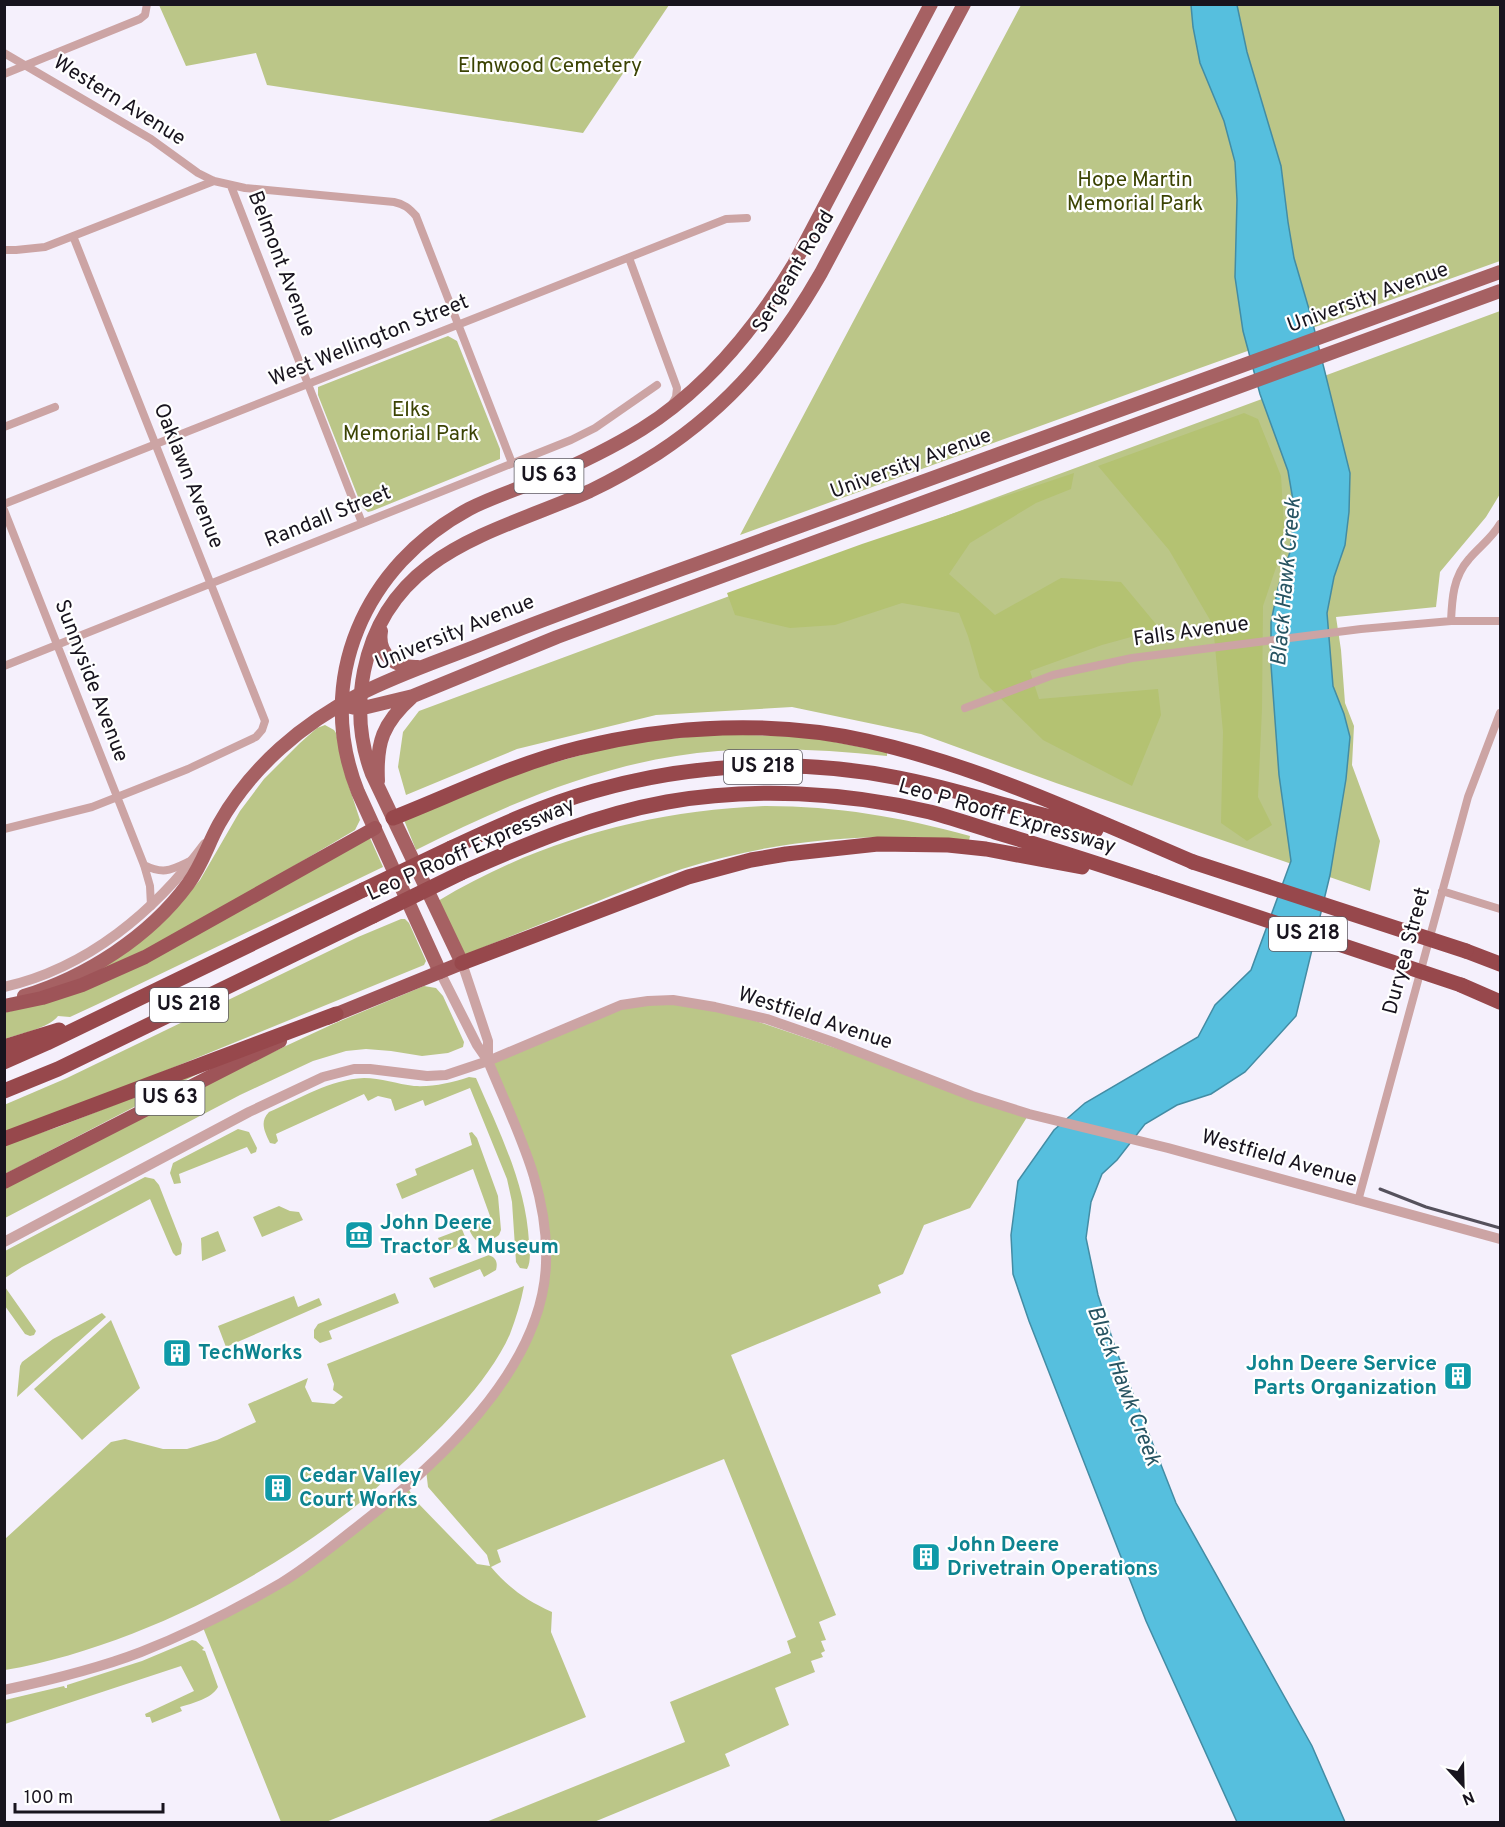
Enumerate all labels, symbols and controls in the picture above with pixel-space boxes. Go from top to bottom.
street label: Western Avenue [48,49,190,153]
park label: Elmwood Cemetery [458,53,642,80]
park label: Hope Martin Memorial Park [1067,167,1203,218]
street label: Belmont Avenue [241,187,321,341]
street label: Sergeant Road [747,206,841,338]
street label: University Avenue [1284,256,1452,340]
street label: West Wellington Street [265,289,473,393]
park label: Elks Memorial Park [343,397,479,448]
street label: Oaklawn Avenue [147,399,229,553]
street label: University Avenue [827,422,995,506]
road number: US 63 [514,459,584,493]
street label: Randall Street [261,479,395,555]
water label: Black Hawk Creek [1266,496,1308,667]
street label: University Avenue [371,589,539,677]
street label: Sunnyside Avenue [48,596,134,766]
street label: Falls Avenue [1132,611,1250,653]
road number: US 218 [724,750,802,784]
street label: Leo P Rooff Expressway [895,773,1119,861]
street label: Leo P Rooff Expressway [363,792,579,908]
street label: Duryea Street [1377,884,1437,1018]
road number: US 218 [1269,917,1347,951]
street label: Westfield Avenue [734,981,896,1057]
road number: US 218 [150,988,228,1022]
road number: US 63 [136,1081,204,1115]
street label: Westfield Avenue [1198,1124,1360,1194]
place label: John Deere Tractor & Museum [380,1210,559,1261]
museum icon: John Deere Tractor & Museum [343,1219,375,1251]
water label: Black Hawk Creek [1080,1302,1166,1471]
building icon: TechWorks [161,1337,193,1369]
place label: TechWorks [198,1340,302,1367]
place label: John Deere Service Parts Organization [1246,1351,1437,1402]
building icon: John Deere Service Parts Organization [1442,1360,1474,1392]
place label: Cedar Valley Court Works [299,1463,421,1514]
building icon: Cedar Valley Court Works [262,1472,294,1504]
place label: John Deere Drivetrain Operations [947,1532,1158,1583]
building icon: John Deere Drivetrain Operations [910,1541,942,1573]
north arrow [1433,1755,1493,1815]
scale bar [15,1776,164,1814]
text: N [1459,1786,1477,1808]
text: 100 m [24,1787,73,1810]

